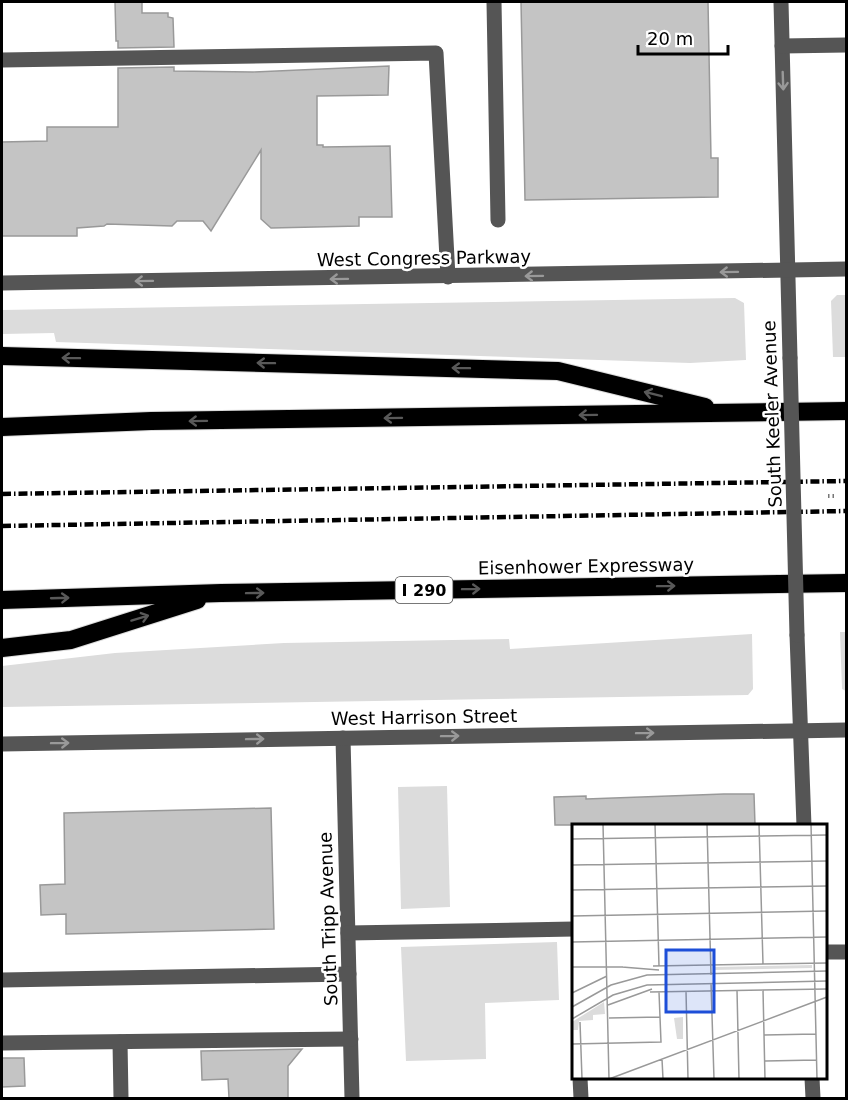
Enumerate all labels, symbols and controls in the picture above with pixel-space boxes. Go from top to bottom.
scale bar [638,18,728,56]
text: 20 m [647,28,693,49]
one-way arrow [777,70,788,90]
street label: West Congress Parkway [317,246,532,270]
one-way arrow [720,266,740,277]
one-way arrow [525,270,545,281]
one-way arrow [330,273,350,285]
one-way arrow [135,276,155,287]
street label: South Keeler Avenue [758,320,786,508]
one-way arrow [62,352,82,364]
one-way arrow [256,357,276,369]
one-way arrow [451,362,471,374]
one-way arrow [644,387,663,399]
one-way arrow [578,409,598,421]
one-way arrow [383,412,403,424]
one-way arrow [188,415,208,427]
street label: Eisenhower Expressway [478,554,695,578]
road number: I 290 [396,577,452,603]
one-way arrow [655,580,675,592]
one-way arrow [460,583,480,595]
one-way arrow [244,587,264,598]
one-way arrow [49,593,69,604]
one-way arrow [130,612,149,623]
street label: West Harrison Street [331,705,517,729]
one-way arrow [634,728,654,739]
one-way arrow [439,730,459,742]
one-way arrow [244,734,264,745]
one-way arrow [49,737,69,749]
inset map [572,824,827,1079]
street label: South Tripp Avenue [314,832,342,1006]

